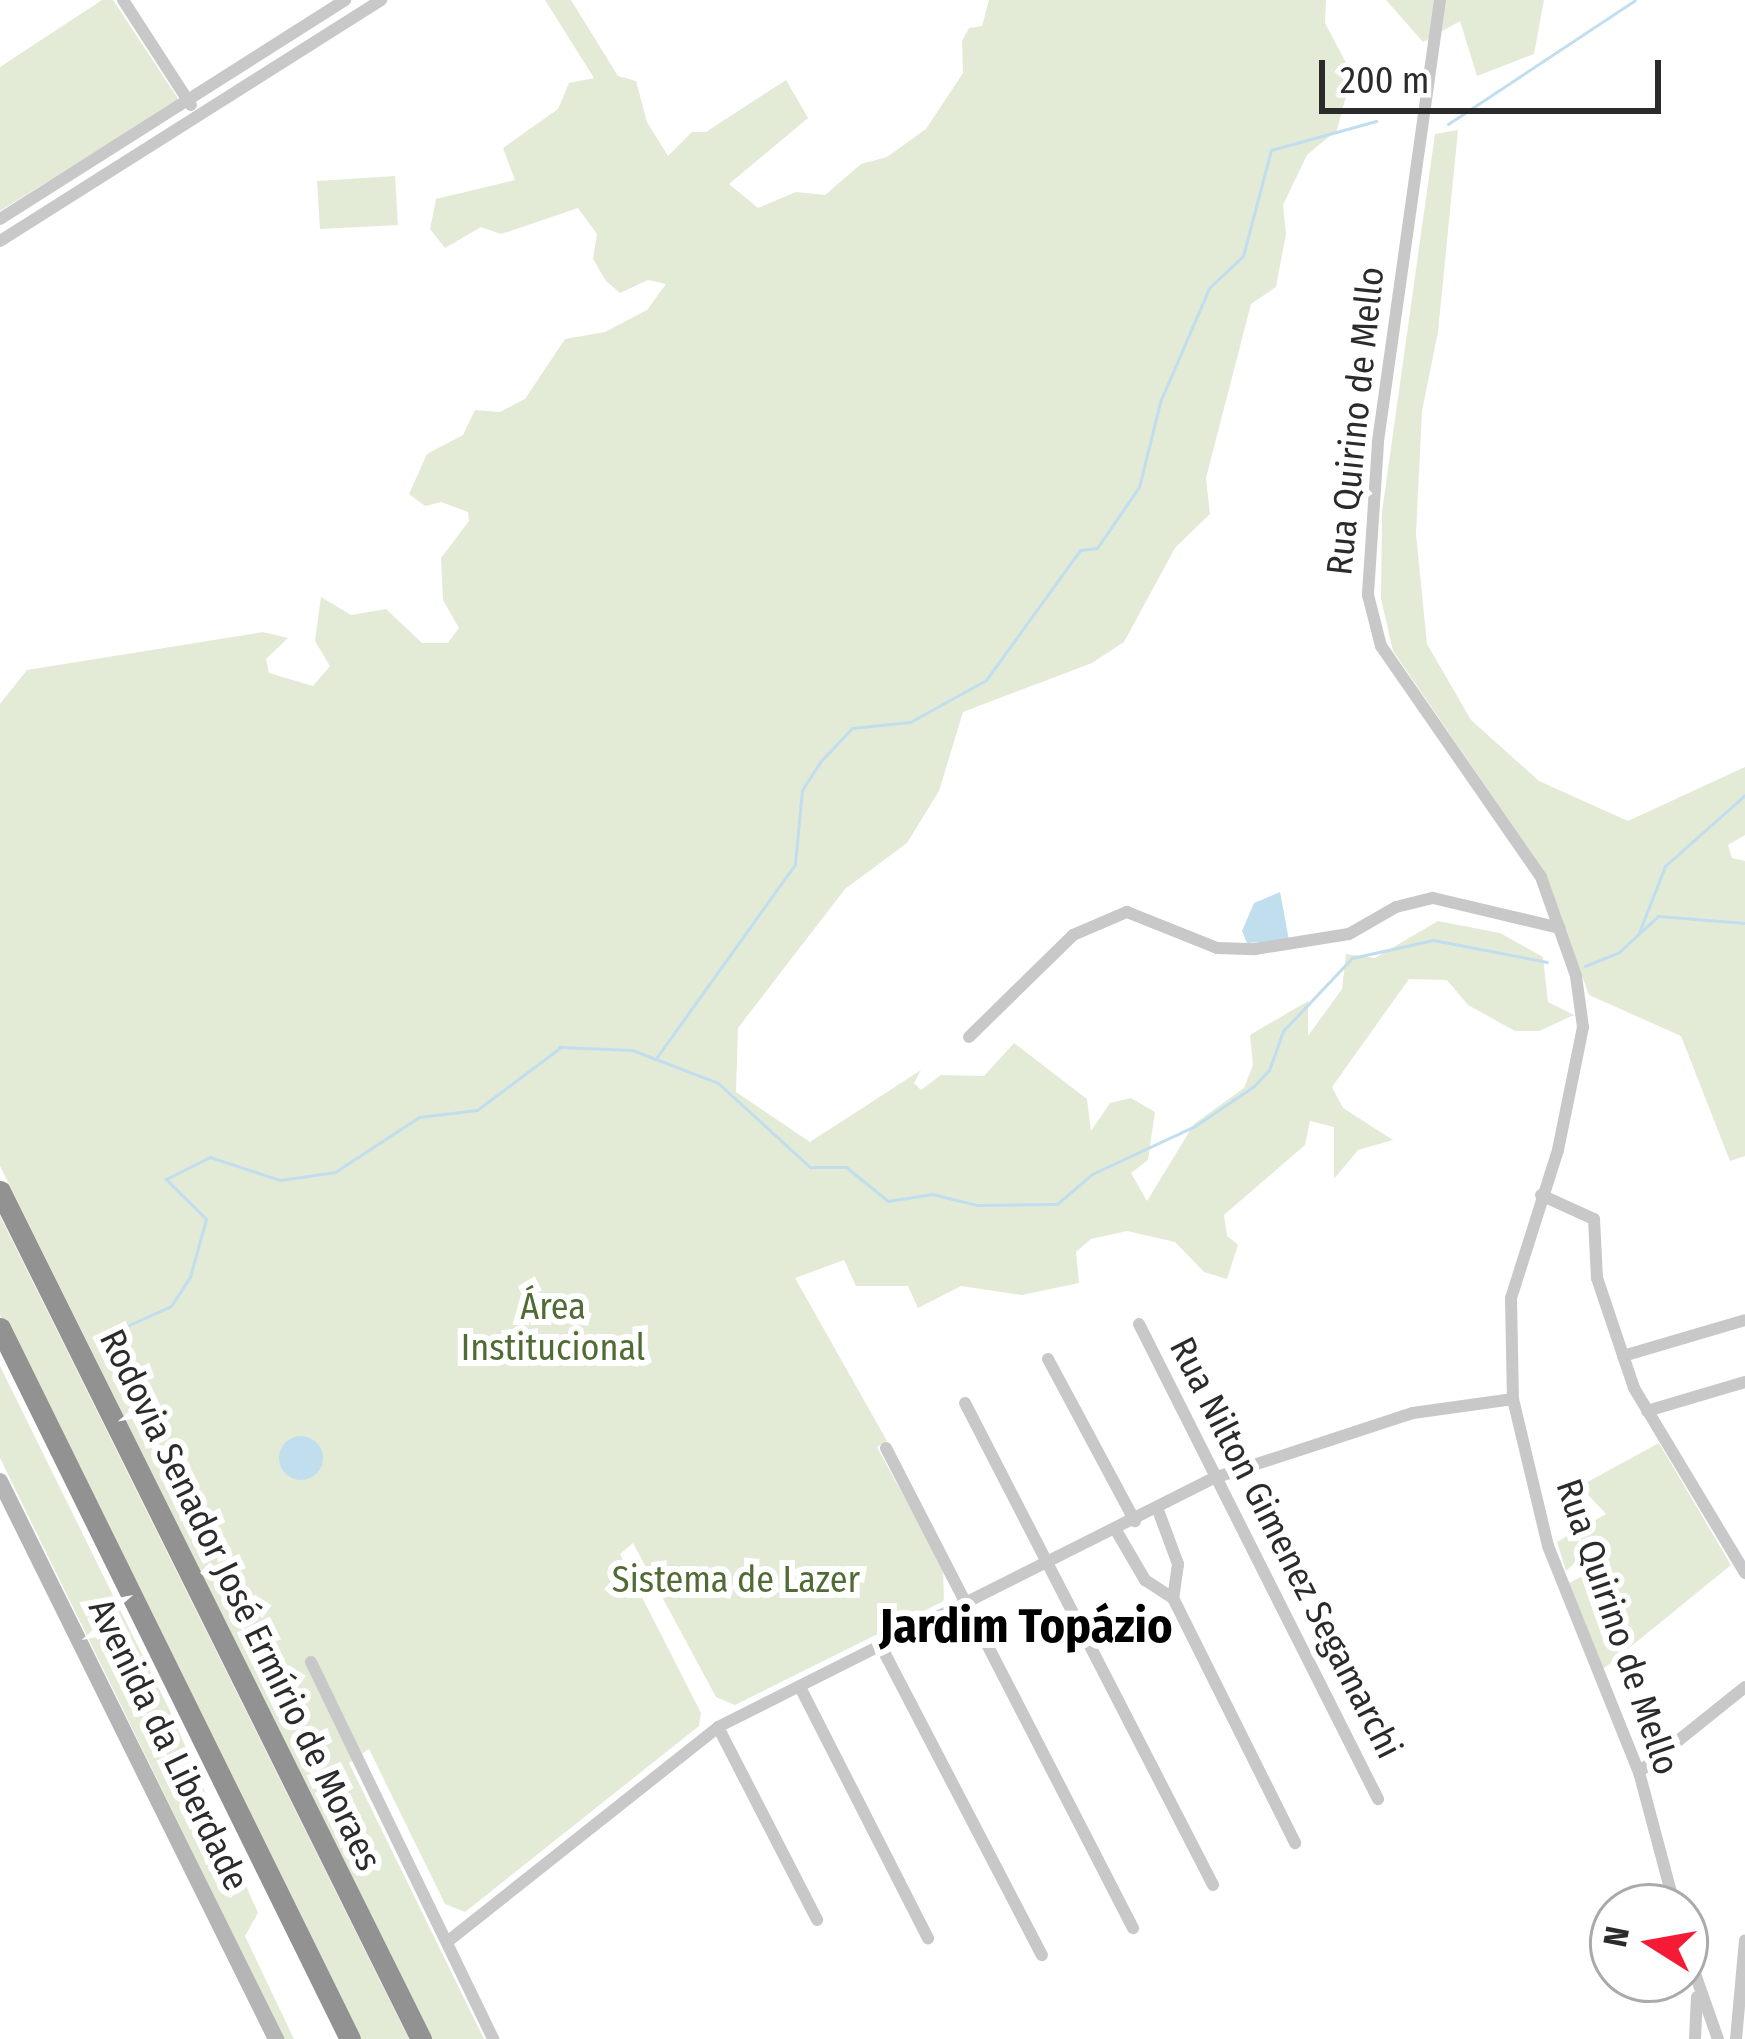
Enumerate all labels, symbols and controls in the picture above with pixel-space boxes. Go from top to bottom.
scale bar [1325,36,1667,110]
text: 200 m [1340,59,1430,103]
street label: Rua Quirino de Mello [1318,265,1394,577]
park label: Área Institucional [461,1285,645,1370]
street label: Rodovia Senador José Ermírio de Moraes [90,1323,390,1877]
street label: Rua Nilton Gimenez Segamarchi [1160,1330,1410,1766]
street label: Rua Quirino de Mello [1546,1474,1688,1780]
park label: Sistema de Lazer [612,1559,860,1603]
street label: Avenida da Liberdade [79,1592,257,1898]
district label: Jardim Topázio [879,1598,1173,1656]
north arrow [1589,1883,1709,2003]
text: N [1595,1923,1638,1950]

